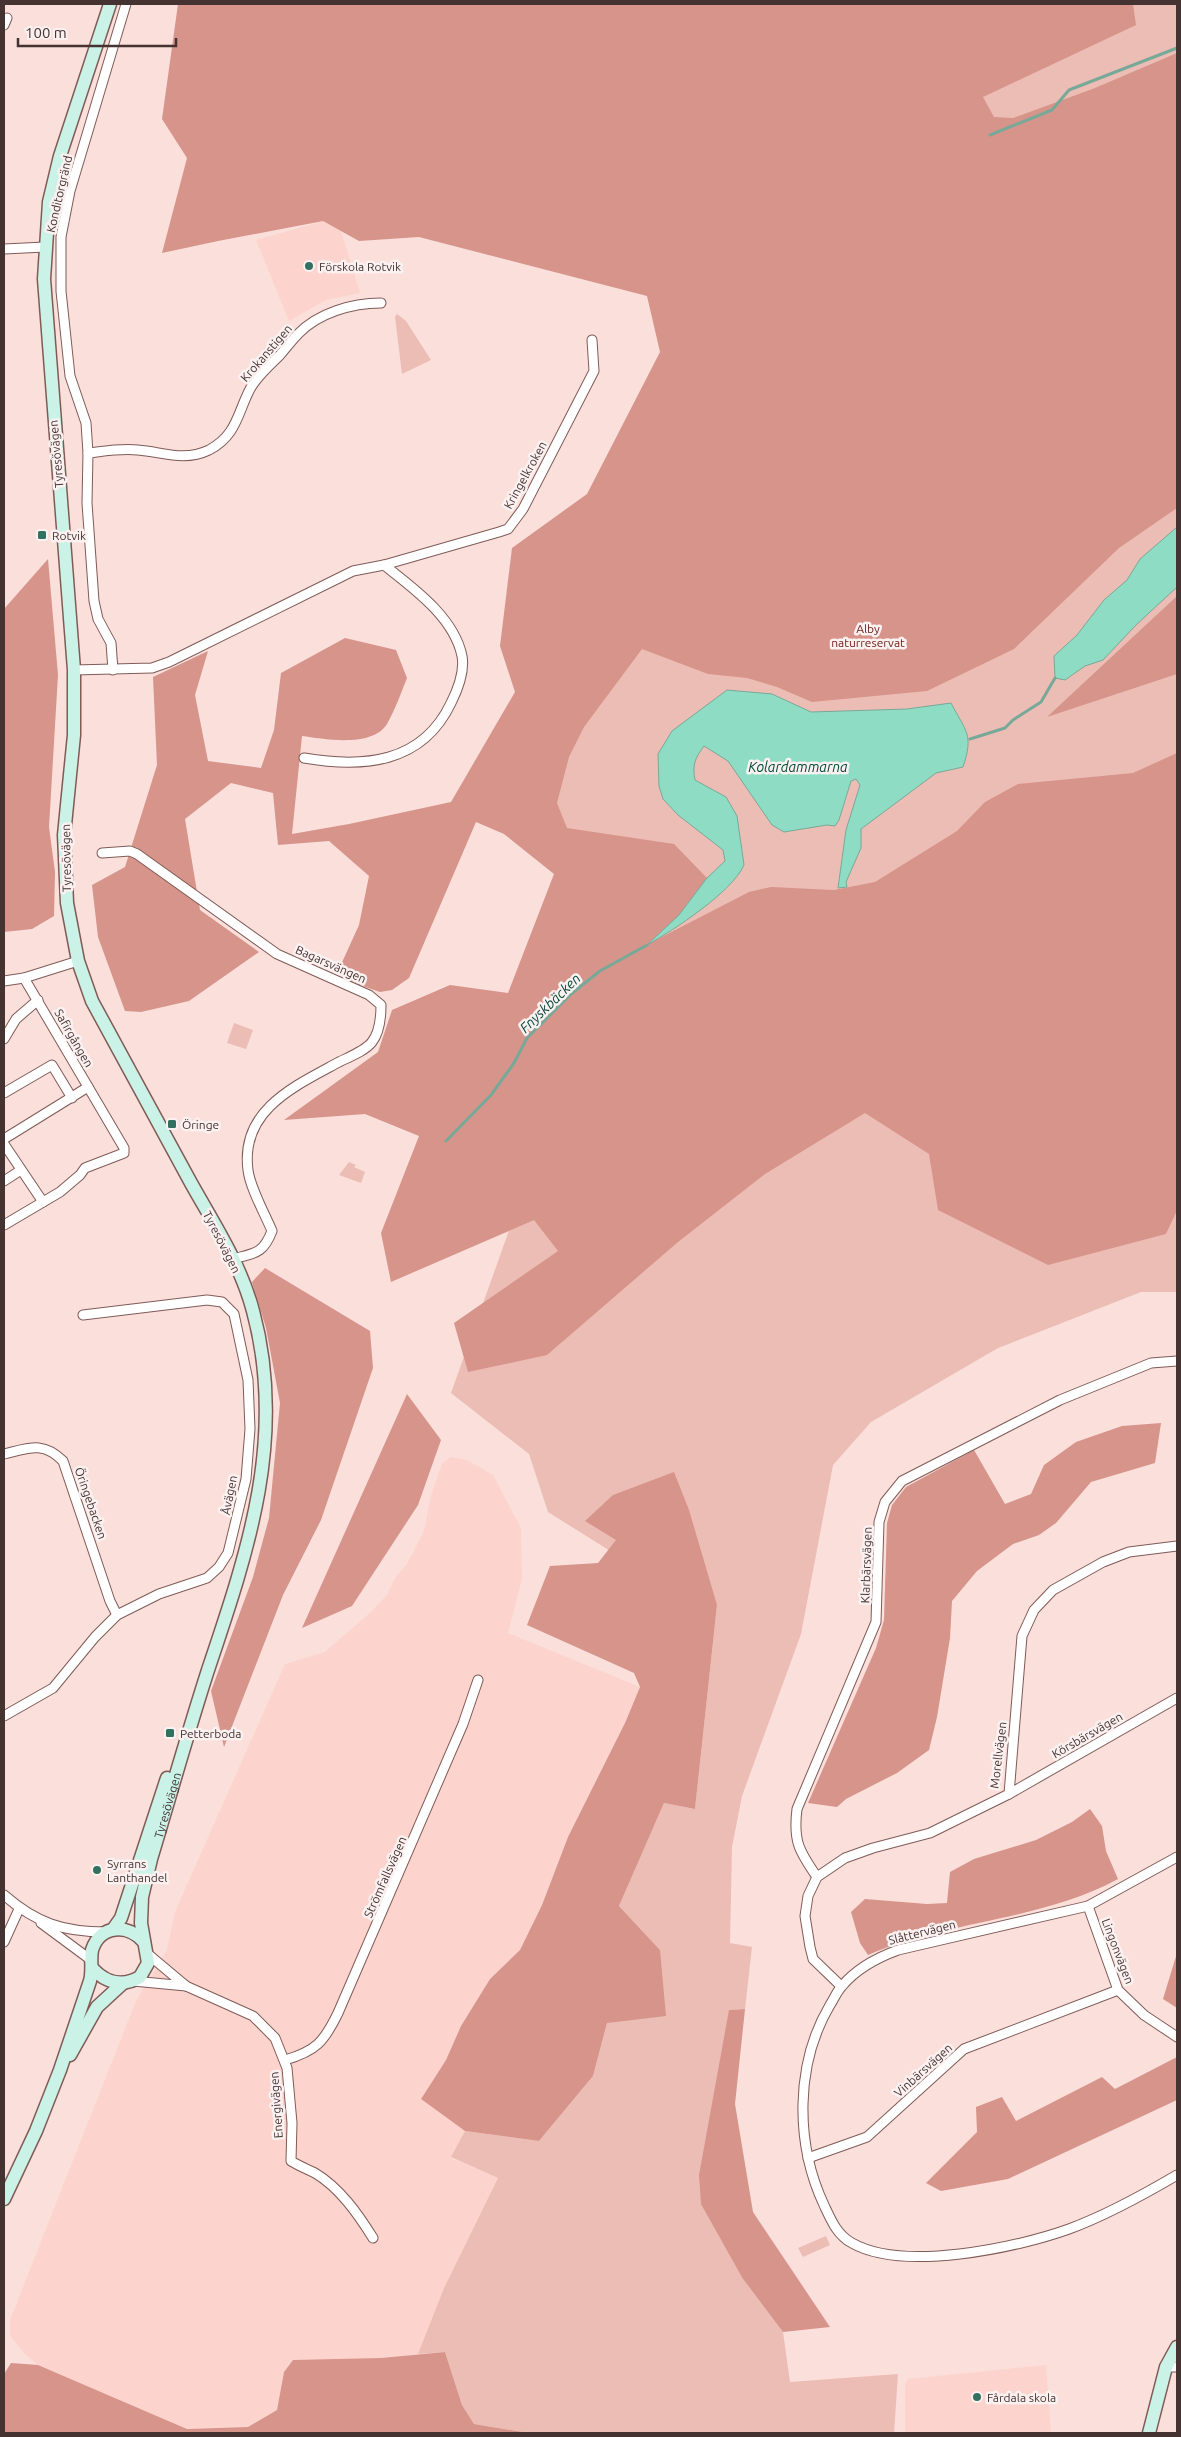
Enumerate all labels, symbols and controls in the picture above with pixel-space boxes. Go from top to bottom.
scale bar [18,15,175,47]
text: 100 m [25,24,67,41]
street label: Konditorgränd [44,154,74,234]
marker: Förskola Rotvik [303,260,315,272]
place label: Förskola Rotvik [319,260,401,273]
street label: Krokanstigen [238,322,294,384]
street label: Tyresövägen [47,420,65,488]
street label: Kringelkroken [501,439,549,511]
marker: Rotvik [36,529,48,541]
place label: Rotvik [52,529,86,542]
park label: Alby naturreservat [831,622,905,649]
water label: Kolardammarna [748,759,848,775]
street label: Tyresövägen [59,824,73,892]
street label: Bagarsvängen [294,943,368,985]
water label: Fnyskbäcken [516,970,584,1036]
street label: Safirgången [52,1007,96,1069]
marker: Öringe [166,1118,178,1130]
place label: Öringe [182,1118,219,1131]
street label: Tyresövägen [201,1209,243,1275]
street label: Öringebacken [73,1465,109,1541]
street label: Åvägen [219,1474,239,1516]
street label: Klarbärsvägen [858,1527,874,1603]
street label: Körsbärsvägen [1049,1710,1125,1760]
street label: Morellvägen [987,1721,1009,1789]
marker: Petterboda [164,1727,176,1739]
place label: Petterboda [180,1727,241,1740]
street label: Tyresövägen [151,1771,183,1840]
street label: Strömfallsvägen [361,1834,409,1920]
place label: Syrrans Lanthandel [107,1857,168,1884]
marker: Syrrans Lanthandel [91,1864,103,1876]
street label: Lingonvägen [1100,1916,1136,1986]
street label: Slåttervägen [887,1917,957,1947]
street label: Vinbärsvägen [891,2041,955,2099]
street label: Energivägen [267,2071,285,2139]
marker: Fårdala skola [971,2391,983,2403]
place label: Fårdala skola [987,2391,1056,2404]

